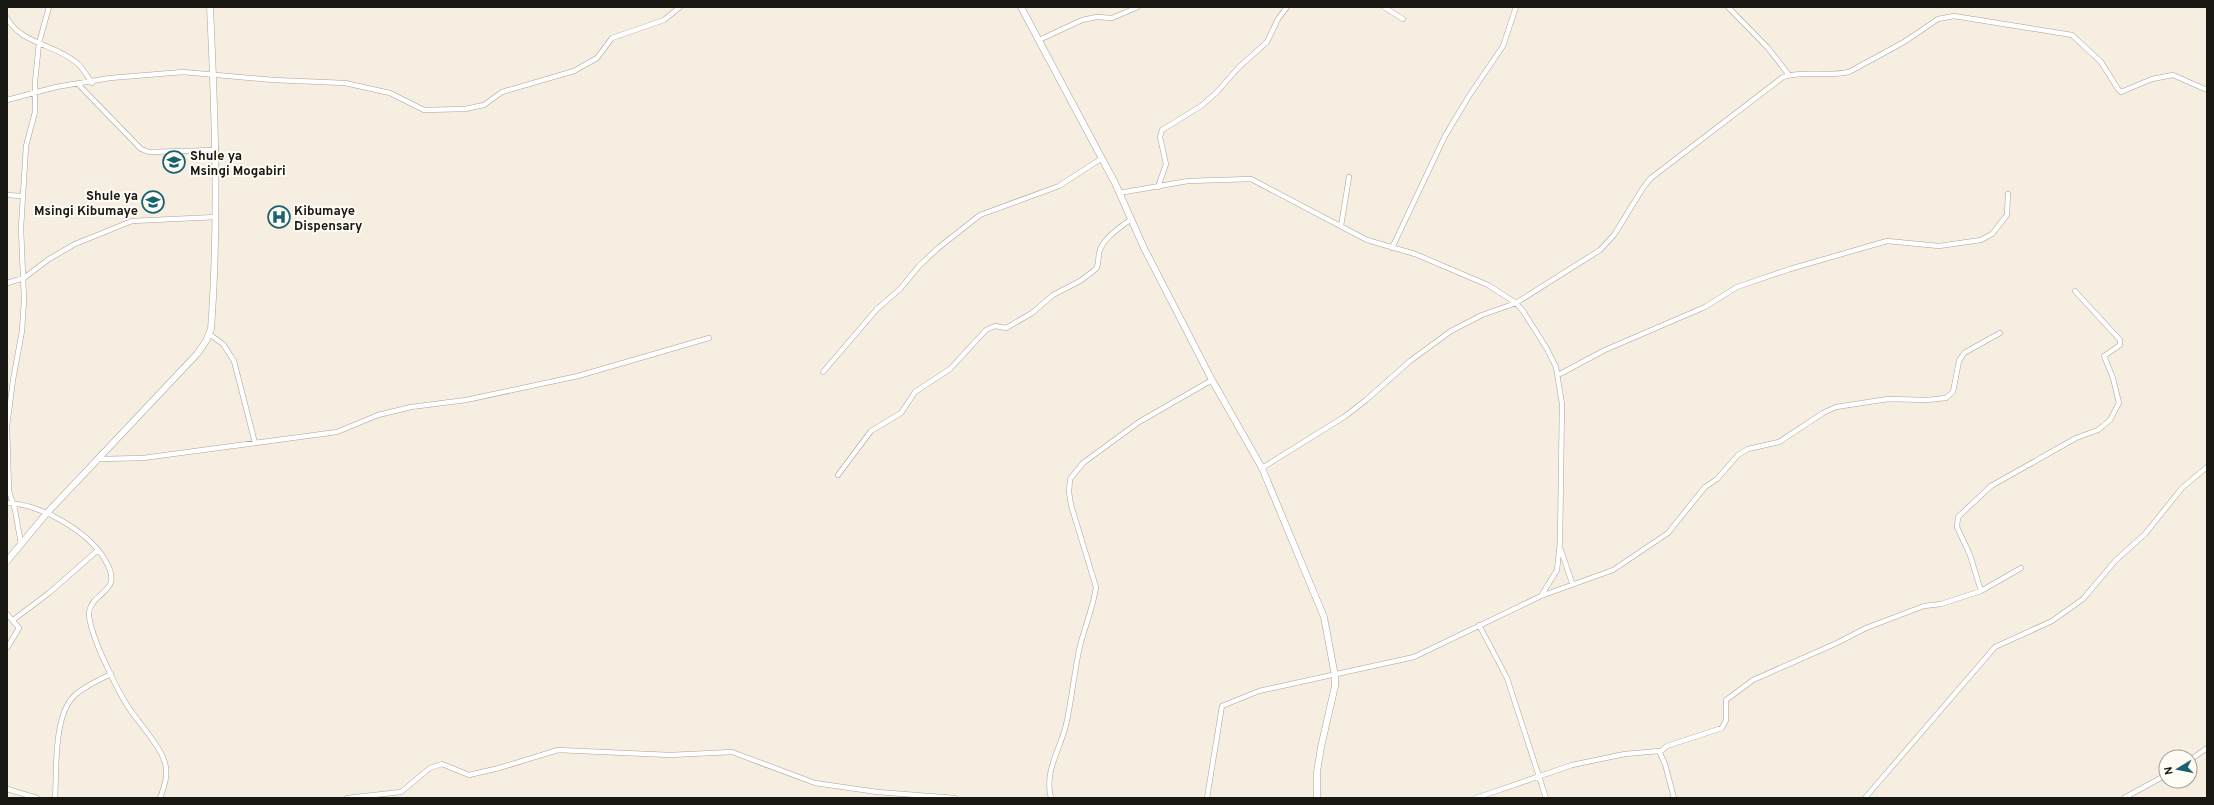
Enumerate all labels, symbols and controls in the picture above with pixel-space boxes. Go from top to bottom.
school or university icon: Shule ya Msingi Mogabiri [161,149,187,175]
place label: Shule ya Msingi Mogabiri [190,149,286,180]
place label: Shule ya Msingi Kibumaye [34,189,138,220]
school or university icon: Shule ya Msingi Kibumaye [140,189,166,215]
hospital icon: Kibumaye Dispensary [266,204,292,230]
place label: Kibumaye Dispensary [294,204,363,235]
north arrow [2158,749,2198,789]
text: N [2162,765,2177,776]

